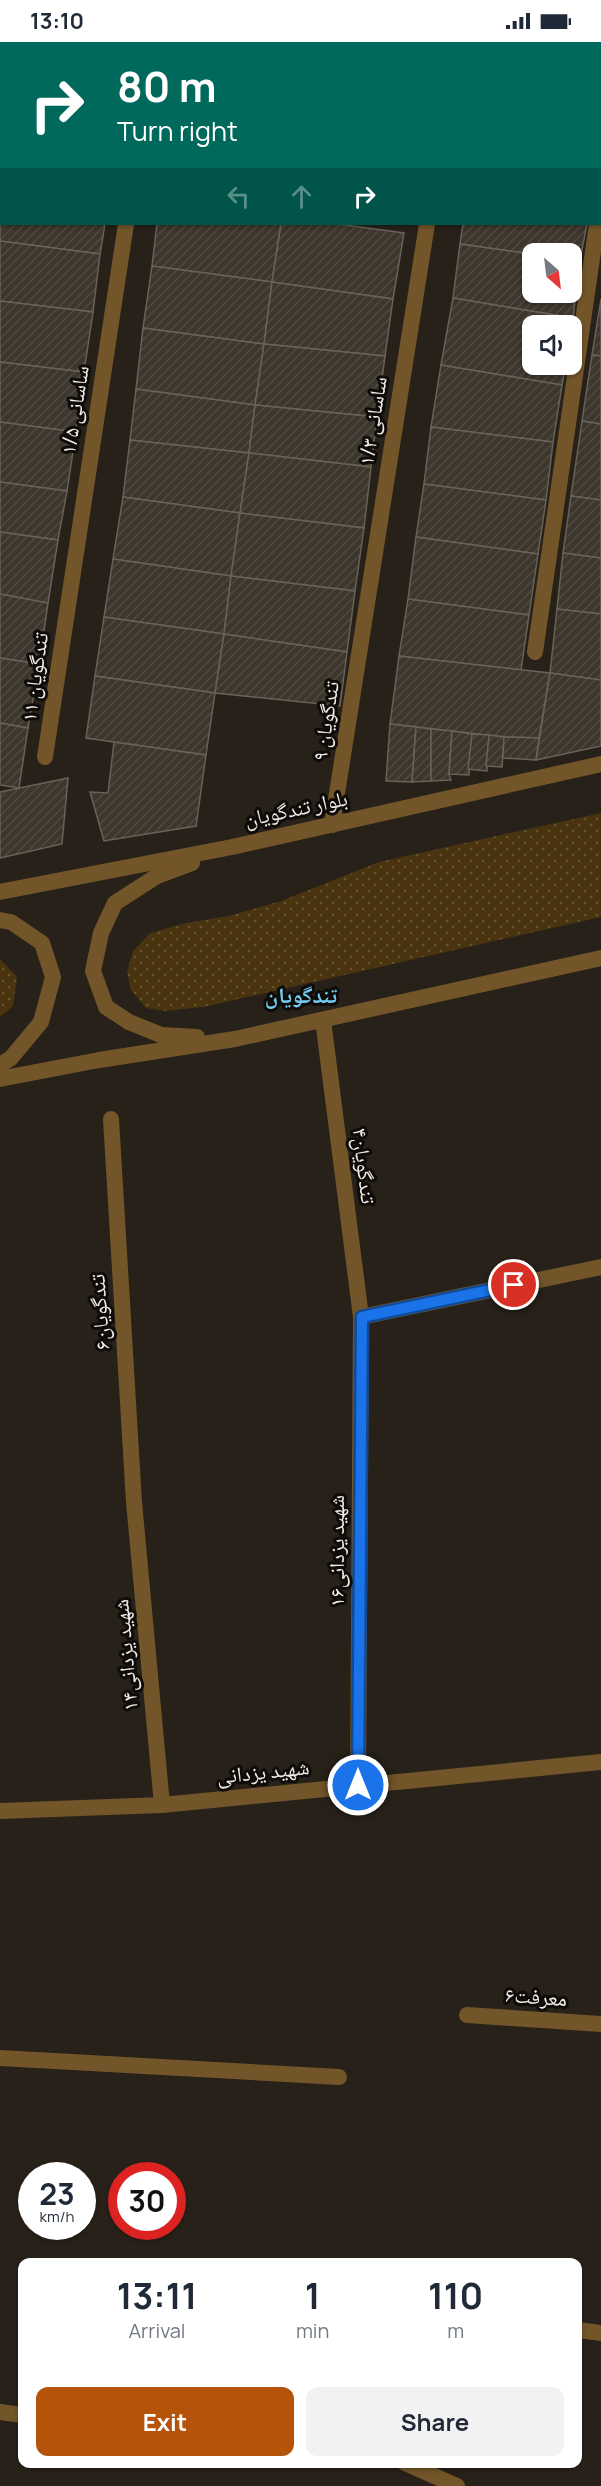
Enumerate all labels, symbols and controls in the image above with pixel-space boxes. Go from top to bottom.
text: 13:10 [30,6,84,36]
text: 80 m [117,57,217,115]
icon: right [18,66,96,144]
text: Turn right [117,112,238,149]
icon: left [222,180,255,213]
icon: ahead [285,180,318,213]
icon: right [348,180,381,213]
north arrow [522,243,582,303]
map controls [522,243,582,375]
button: sound [522,315,582,375]
street label: ۱/۵ ساسانی [53,363,95,456]
street label: ۱/۳ ساسانی [351,374,393,467]
street label: ۱۱ تندگویان [14,630,54,723]
street label: ۹ تندگویان [305,679,345,763]
street label: بلوار تندگویان [242,783,350,833]
district label: تندگویان [265,980,337,1010]
street label: تندگویان۴ [346,1126,384,1205]
pin [488,1259,539,1310]
icon: arrive [497,1268,530,1301]
street label: ۶تندگویان [82,1273,116,1351]
street label: شهید یزدانی۱۶ [322,1495,350,1607]
street label: شهید یزدانی۱۴ [106,1598,144,1712]
street label: شهید یزدانی [215,1752,311,1790]
position arrow [326,1753,390,1817]
street label: معرفت۶ [504,1980,568,2012]
speed limit sign: 30 [108,2162,186,2240]
text: 23 [39,2173,75,2214]
text: km/h [40,2206,74,2227]
text: 13:11 [117,2271,197,2320]
text: 1 [305,2271,321,2320]
text: 110 [428,2271,483,2320]
text: Arrival [128,2317,186,2344]
text: min [296,2317,329,2344]
text: m [447,2317,464,2344]
button: Exit [36,2387,294,2456]
button: Share [306,2387,564,2456]

